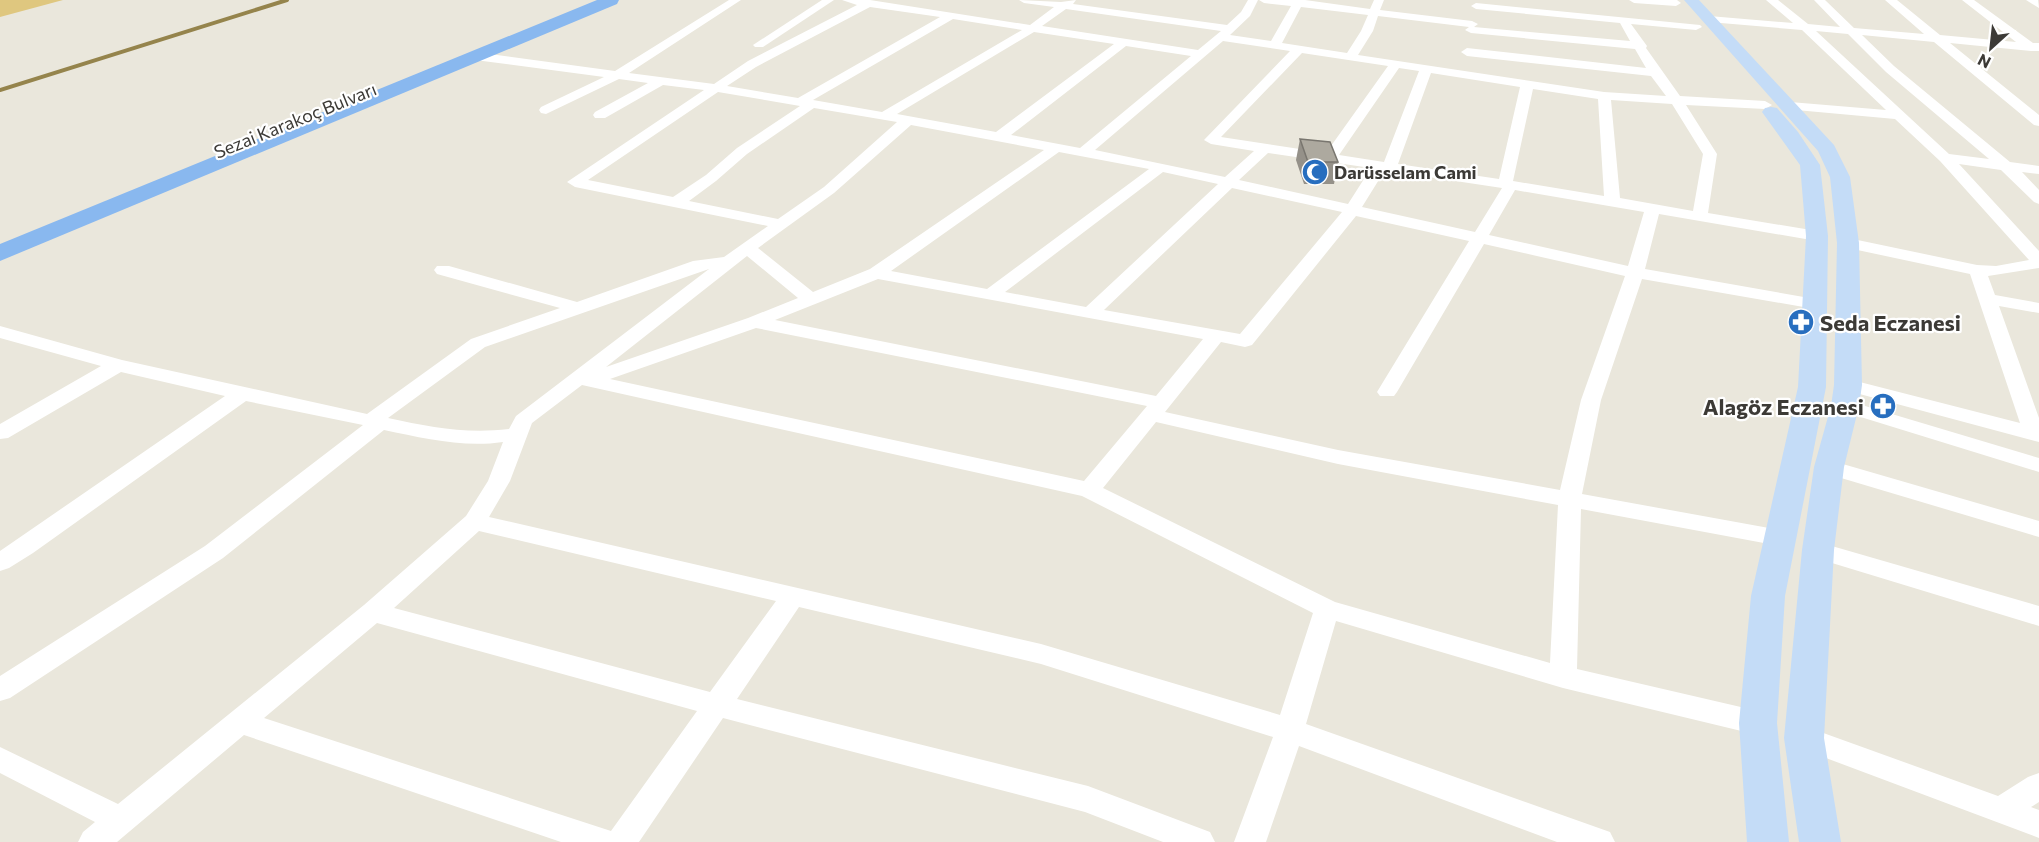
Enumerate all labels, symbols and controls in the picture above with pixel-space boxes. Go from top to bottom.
north arrow [1961,18,2021,78]
text: N [1974,51,1994,73]
street label: Sezai Karakoç Bulvarı [210,77,380,163]
mosque icon: Darüsselam Cami [1300,157,1330,187]
place label: Darüsselam Cami [1334,161,1477,183]
pharmacy icon: Seda Eczanesi [1786,307,1816,337]
place label: Seda Eczanesi [1820,309,1961,336]
pharmacy icon: Alagöz Eczanesi [1868,391,1898,421]
place label: Alagöz Eczanesi [1703,393,1864,420]

